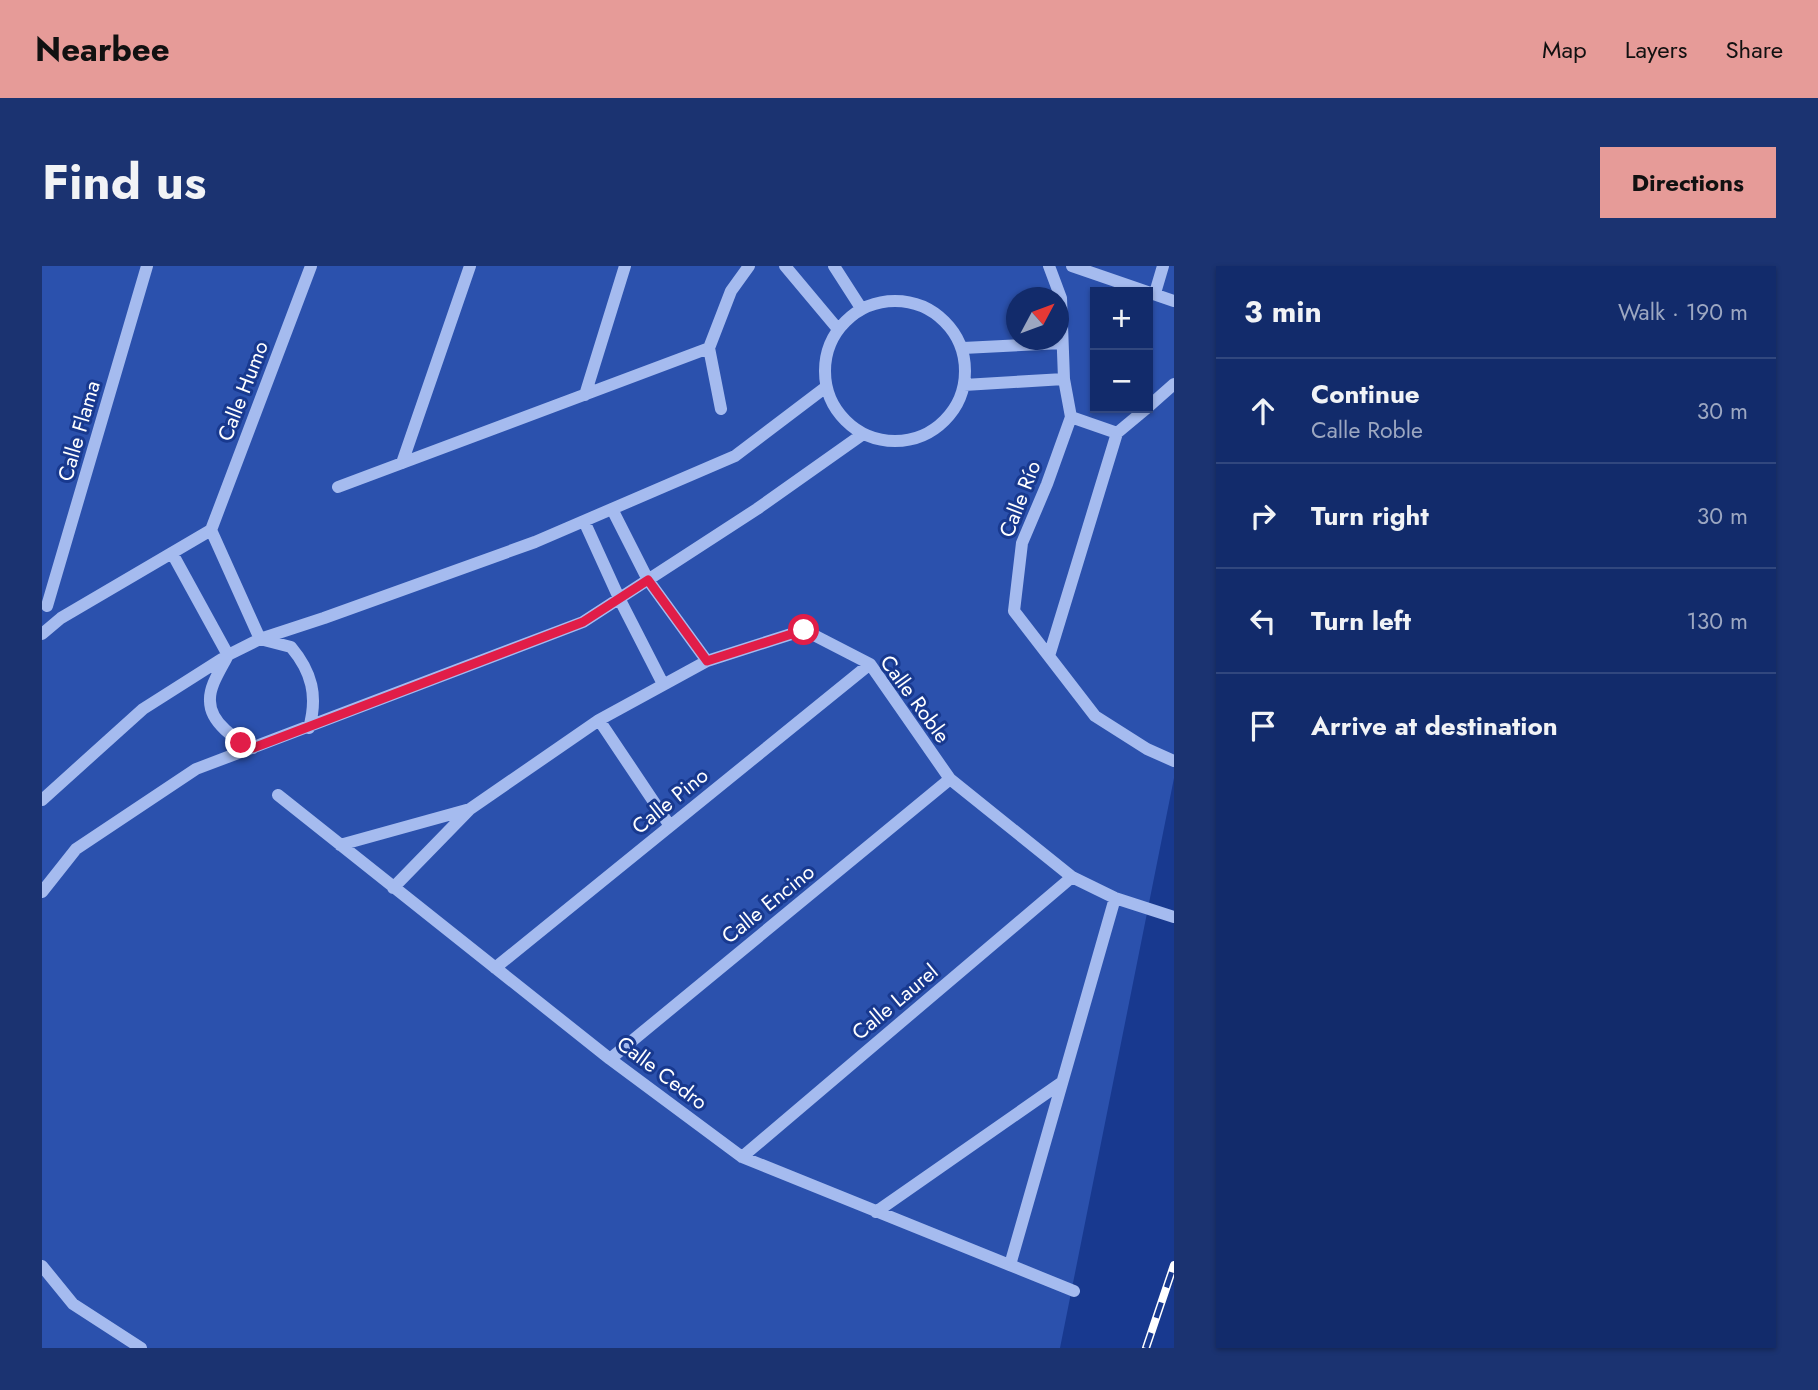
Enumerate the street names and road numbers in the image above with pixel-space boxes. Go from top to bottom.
street label: Calle Humo [210,337,276,445]
street label: Calle Flama [50,377,108,485]
street label: Calle Río [992,456,1048,542]
street label: Calle Roble [873,649,957,749]
street label: Calle Pino [625,761,715,841]
street label: Calle Encino [715,857,821,951]
street label: Calle Laurel [845,957,945,1047]
street label: Calle Cedro [610,1029,714,1117]

